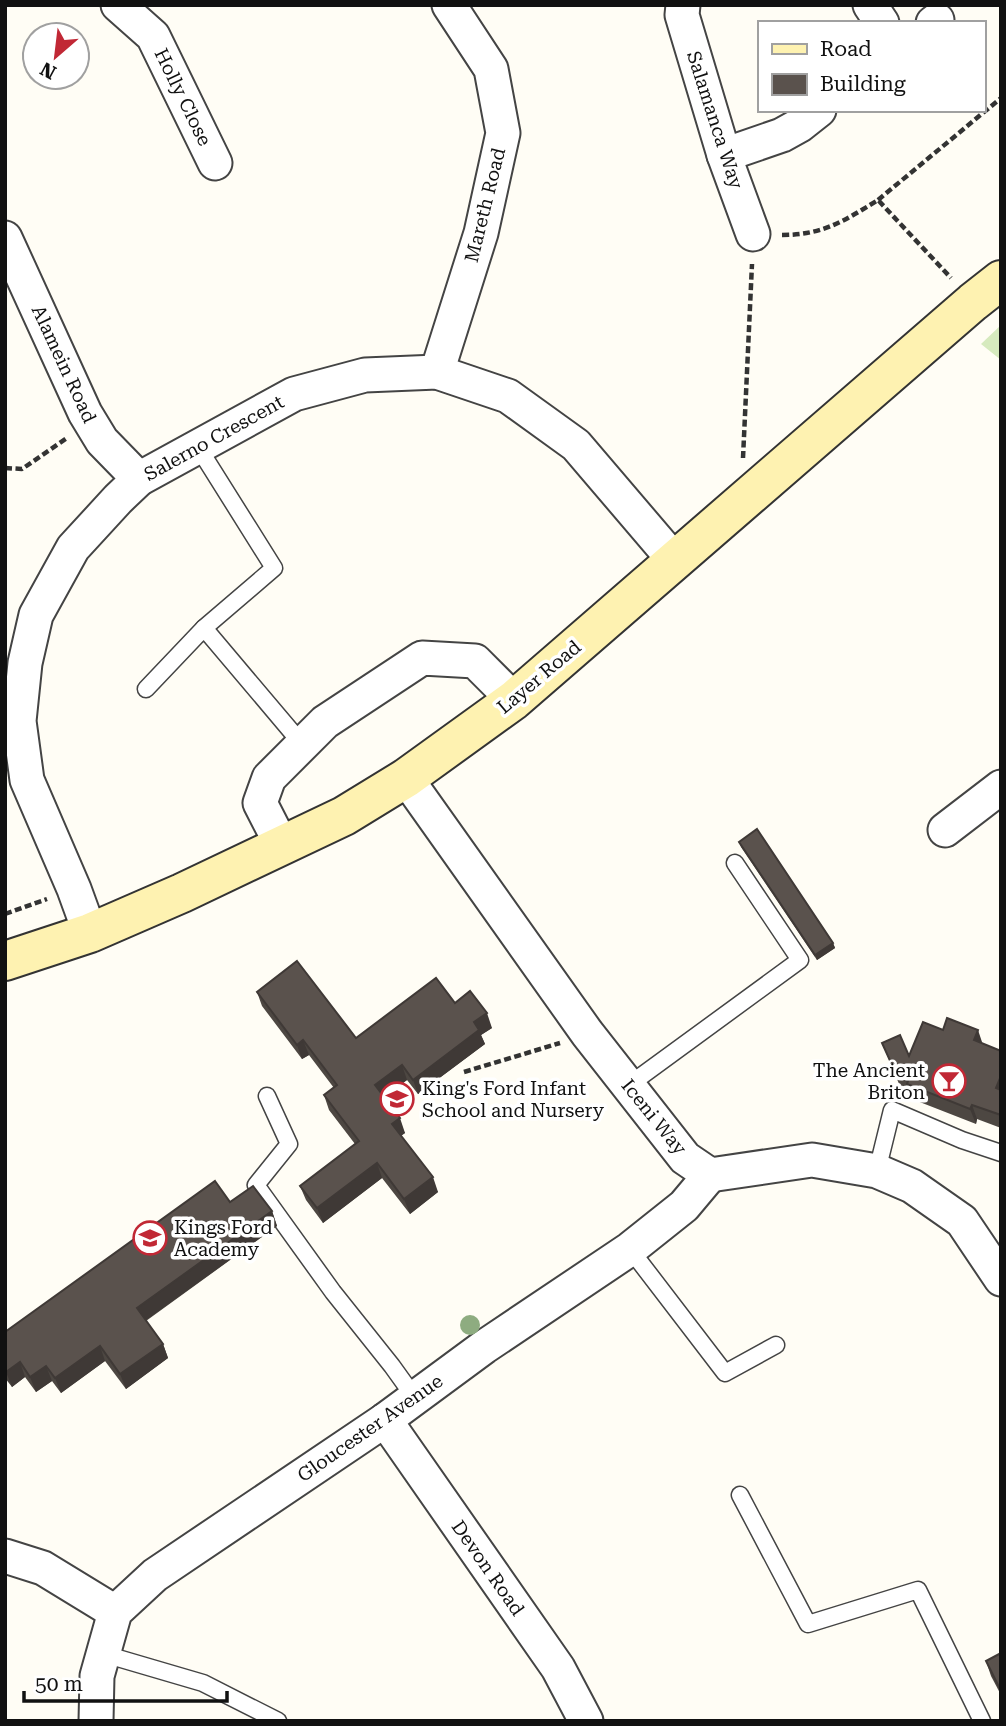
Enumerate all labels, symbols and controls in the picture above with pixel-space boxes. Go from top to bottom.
north arrow [21,21,91,91]
legend [758,21,985,112]
text: Road [820,37,872,61]
street label: Holly Close [150,44,216,150]
street label: Salamanca Way [682,48,748,193]
text: N [36,57,60,84]
text: Building [820,72,906,96]
street label: Mareth Road [460,145,510,265]
street label: Alamein Road [27,301,101,427]
street label: Salerno Crescent [140,390,288,486]
street label: Layer Road [492,635,586,719]
place label: The Ancient Briton [813,1059,925,1104]
bar icon: The Ancient Briton [930,1062,968,1100]
street label: Iceni Way [617,1075,692,1160]
place label: King's Ford Infant School and Nursery [422,1077,605,1122]
school or university icon: King's Ford Infant School and Nursery [378,1080,416,1118]
place label: Kings Ford Academy [174,1216,273,1261]
school or university icon: Kings Ford Academy [131,1219,169,1257]
street label: Gloucester Avenue [293,1369,447,1487]
street label: Devon Road [447,1516,529,1620]
scale bar [24,1660,228,1704]
text: 50 m [35,1672,83,1696]

